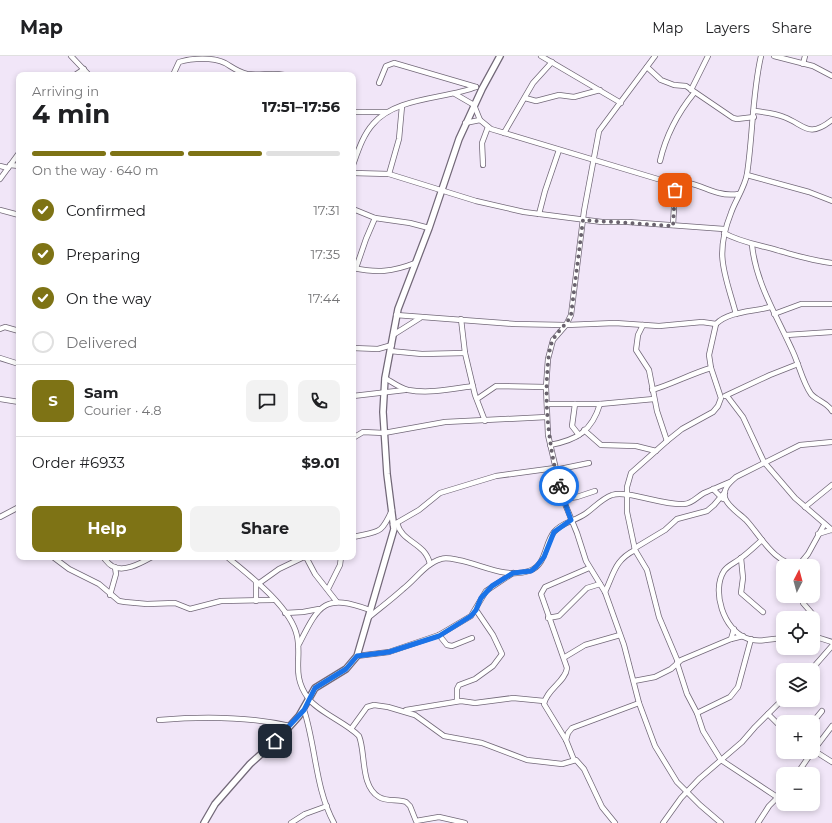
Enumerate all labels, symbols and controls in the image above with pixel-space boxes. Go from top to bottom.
text: Map [20,16,63,39]
text: Map [652,19,683,37]
text: Layers [705,19,750,37]
text: Share [772,19,812,37]
text: Arriving in [32,83,99,99]
text: 17:51–17:56 [262,97,340,116]
text: 4 min [32,98,110,130]
text: On the way · 640 m [32,162,158,178]
pin [658,173,692,207]
icon: bag [664,179,686,201]
icon: check [32,199,54,221]
text: Confirmed [66,201,146,220]
text: 17:31 [313,202,340,218]
icon: check [32,243,54,265]
text: Preparing [66,245,141,264]
text: 17:35 [311,246,340,262]
icon: check [32,287,54,309]
text: On the way [66,289,151,308]
text: 17:44 [308,290,340,306]
text: Delivered [66,333,138,352]
button: chat [246,380,288,422]
button: phone [298,380,340,422]
text: Sam [84,383,119,402]
text: S [48,391,58,410]
text: Courier · 4.8 [84,402,162,418]
text: Order #6933 [32,453,125,472]
text: $9.01 [301,453,340,472]
courier [539,466,579,506]
icon: bike [548,475,570,497]
button: Help [32,506,182,552]
button: Share [190,506,340,552]
north arrow [776,559,820,603]
map controls [776,559,820,811]
button: locate [776,611,820,655]
button: layers [776,663,820,707]
button: + [776,715,820,759]
pin [258,724,292,758]
icon: home [264,730,286,752]
button: − [776,767,820,811]

